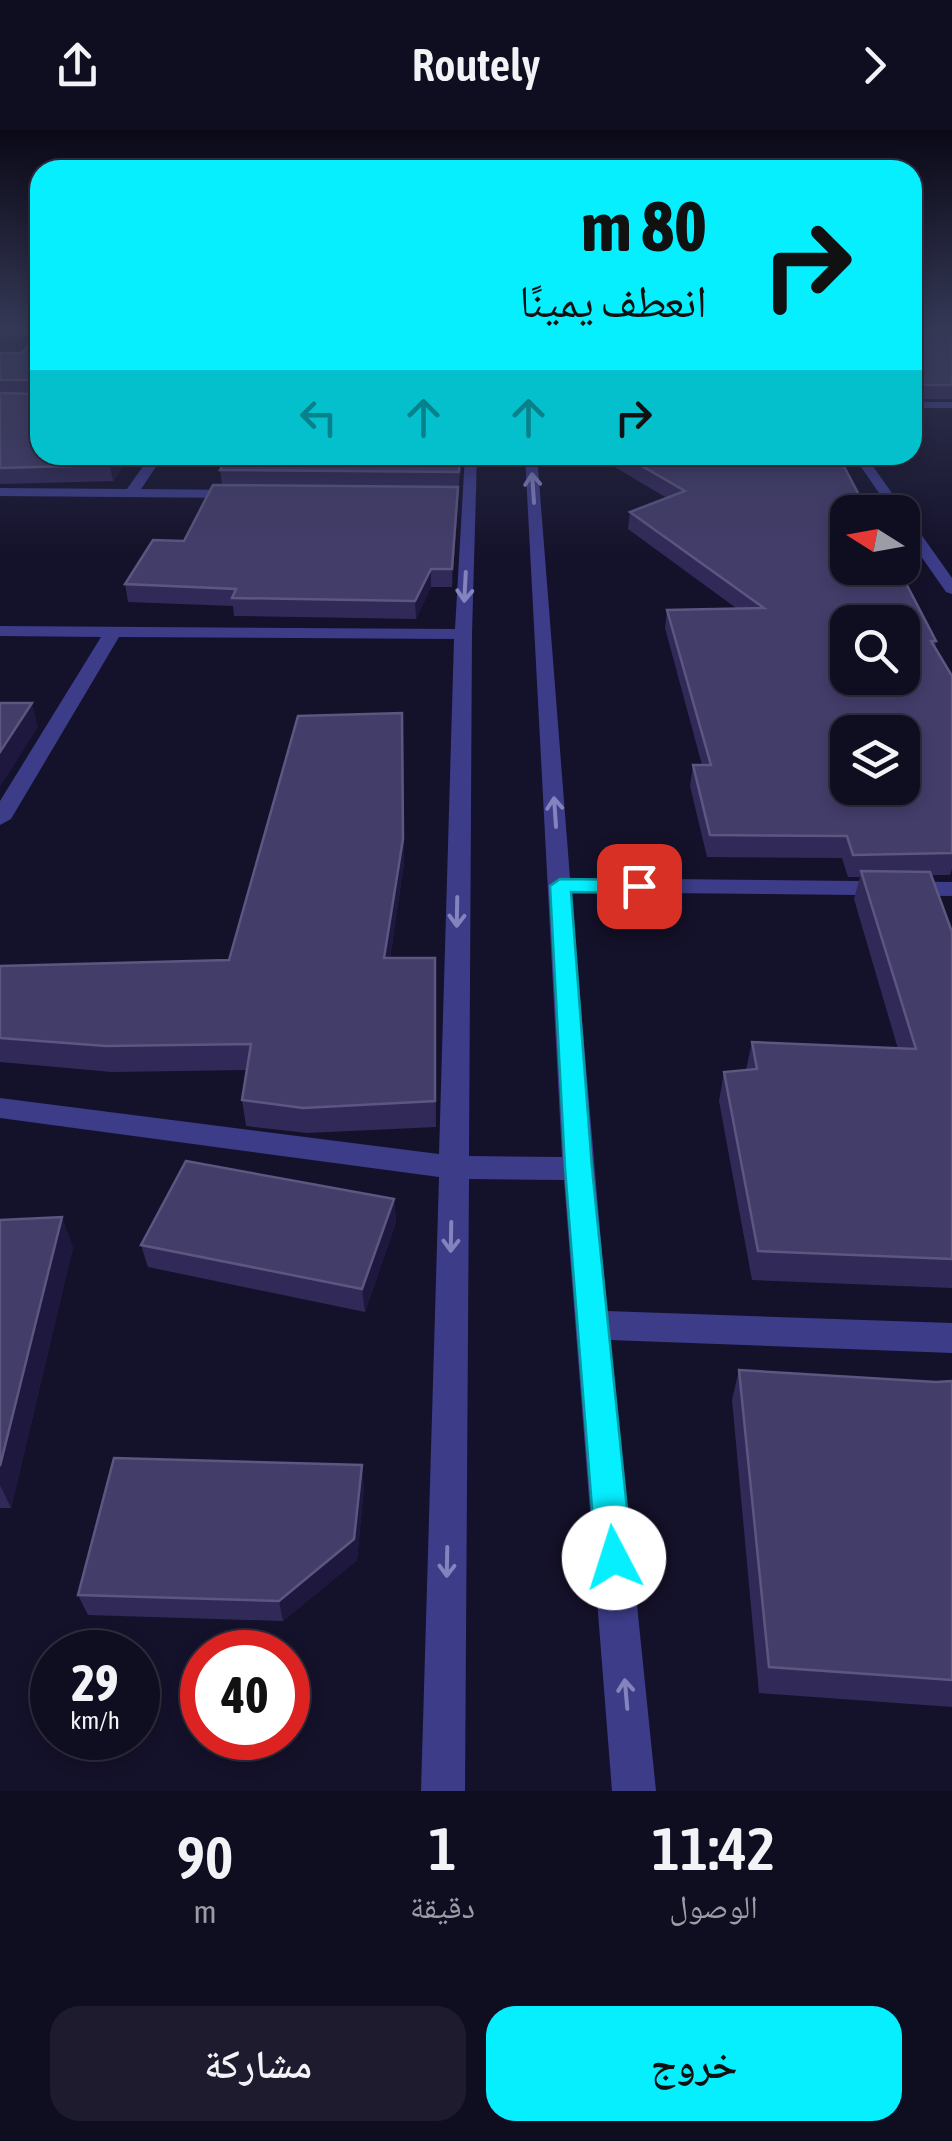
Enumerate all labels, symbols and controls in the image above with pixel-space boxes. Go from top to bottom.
icon: share [50,38,105,93]
icon: forward [847,38,902,93]
text: Routely [412,39,540,91]
text: 80 m [581,186,707,266]
icon: right [742,200,872,330]
text: انعطف يمينًا [519,275,707,327]
icon: left [291,390,346,445]
icon: ahead [396,390,451,445]
icon: ahead [501,390,556,445]
icon: right [606,390,661,445]
one-way arrow [523,472,542,504]
north arrow [830,495,920,585]
map controls [830,495,920,805]
one-way arrow [455,571,474,603]
button: search [830,605,920,695]
button: layers [830,715,920,805]
one-way arrow [545,796,564,828]
pin [597,844,682,929]
icon: arrive [612,859,667,914]
one-way arrow [448,896,467,928]
one-way arrow [442,1221,461,1253]
position arrow [562,1506,666,1610]
one-way arrow [438,1546,456,1578]
speed limit sign: 40 [180,1630,310,1760]
text: 29 [71,1654,118,1712]
one-way arrow [616,1678,635,1710]
text: km/h [70,1706,120,1734]
text: 1 [428,1814,457,1883]
text: 11:42 [652,1814,775,1883]
text: 90 [177,1823,233,1892]
text: دقيقة [410,1888,475,1925]
text: الوصول [669,1888,758,1925]
text: m [193,1893,217,1930]
button: مشاركة [50,2006,466,2121]
button: خروج [486,2006,902,2121]

